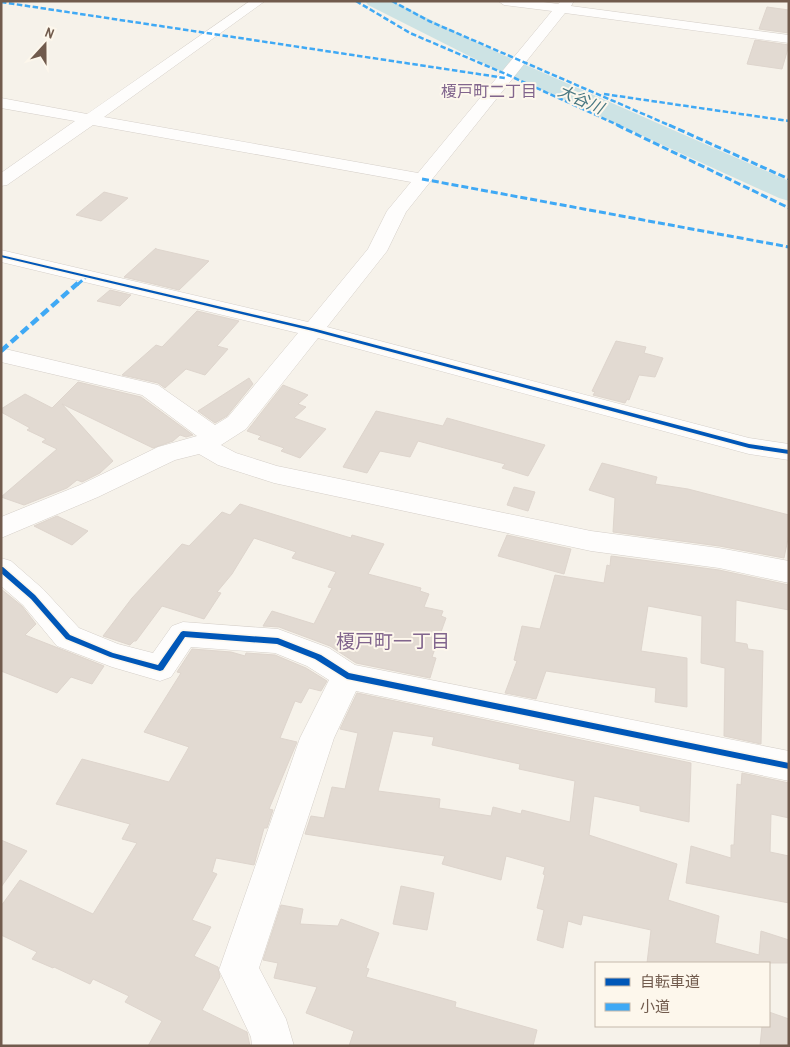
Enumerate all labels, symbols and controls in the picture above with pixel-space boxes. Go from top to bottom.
north arrow [20,20,70,70]
text: N [43,23,57,43]
water label: 大谷川 [555,79,609,120]
district label: 榎戸町二丁目 [441,80,537,102]
district label: 榎戸町一丁目 [336,628,450,654]
legend [595,962,770,1027]
text: 自転車道 [640,971,700,992]
text: 小道 [640,996,670,1017]

